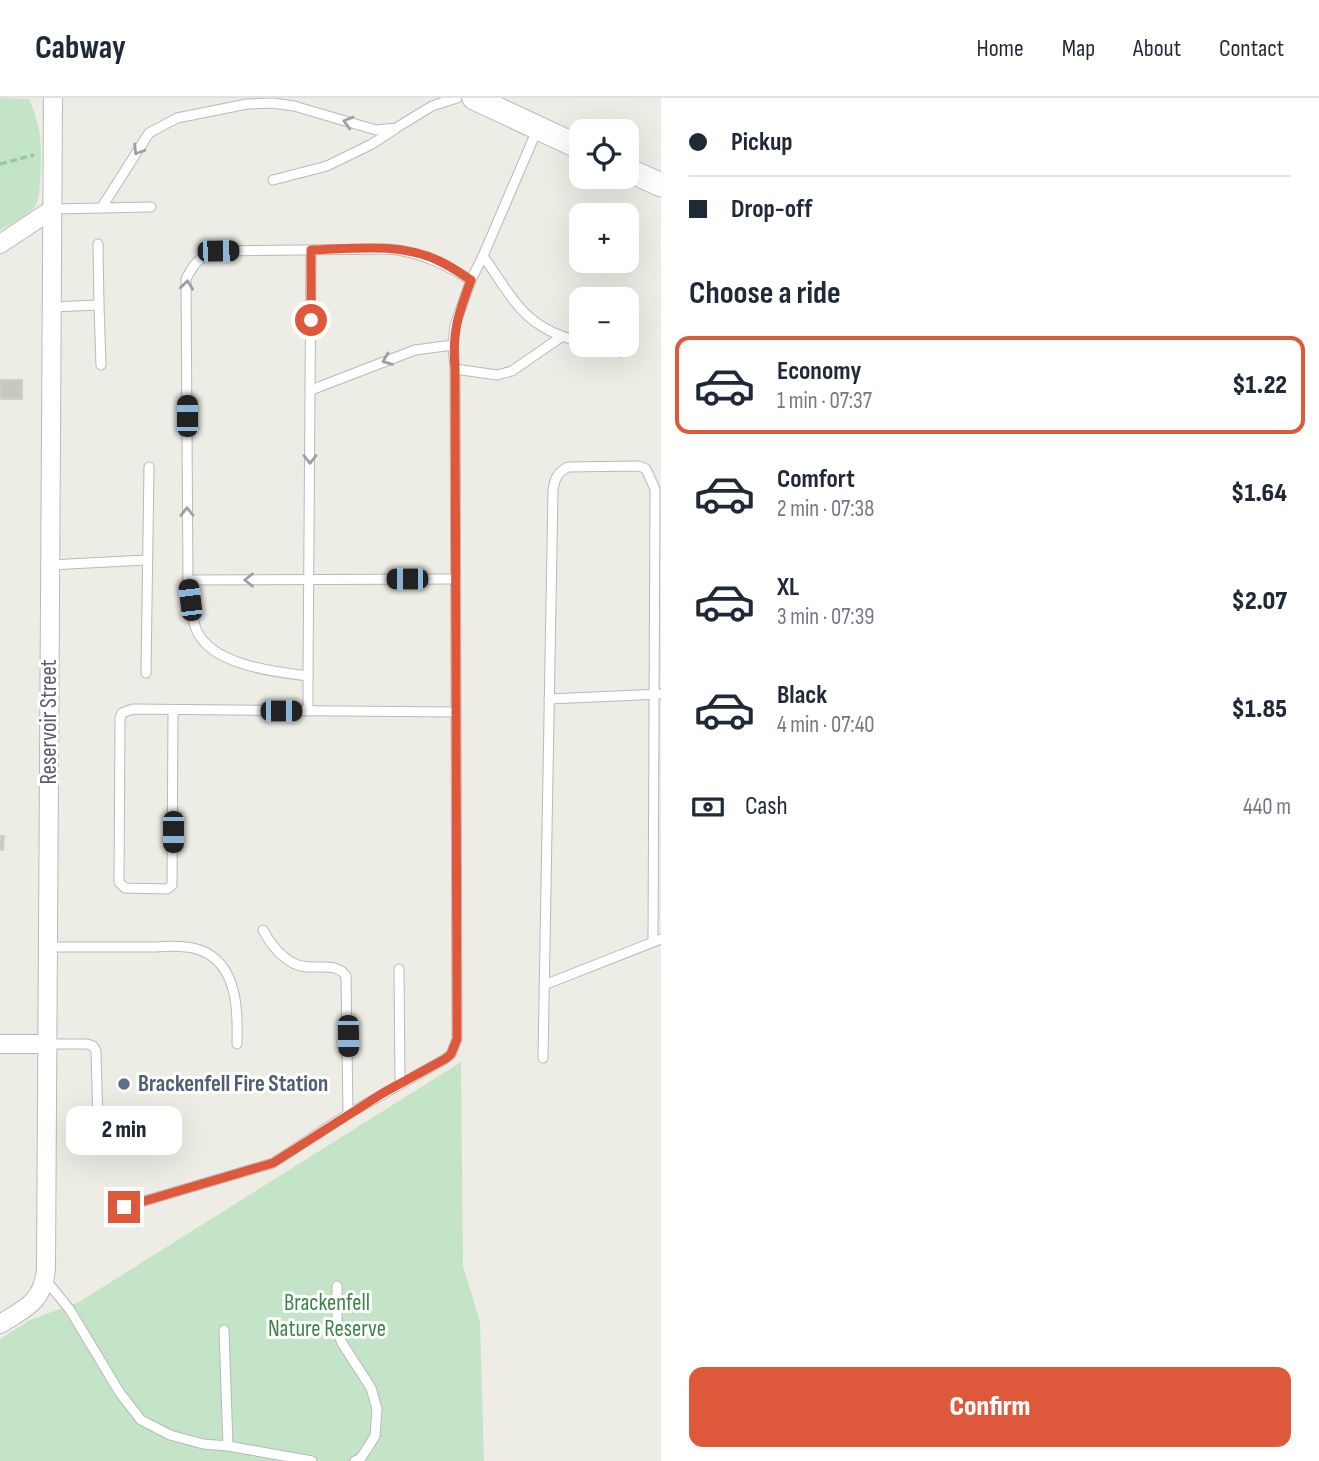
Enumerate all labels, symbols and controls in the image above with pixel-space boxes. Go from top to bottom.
text: Cabway [35,28,126,68]
text: Home [976,34,1024,63]
text: Map [1062,34,1095,63]
text: About [1133,34,1181,63]
text: Contact [1219,34,1284,63]
one-way arrow [343,116,355,130]
map controls [569,119,639,357]
button: locate [569,119,639,189]
text: Pickup [731,127,793,158]
one-way arrow [133,142,146,155]
text: Drop-off [731,194,812,225]
button: + [569,203,639,273]
car [197,240,240,262]
text: Choose a ride [689,274,841,313]
one-way arrow [180,279,195,291]
button: − [569,287,639,357]
route start [295,304,327,336]
one-way arrow [382,352,394,366]
icon: car [693,354,756,417]
text: Economy [777,356,861,387]
text: $1.22 [1232,370,1287,401]
text: 1 min · 07:37 [777,387,872,415]
car [177,395,198,437]
one-way arrow [303,453,318,464]
icon: car [693,462,756,525]
text: Comfort [777,464,855,495]
text: $1.64 [1231,478,1287,509]
text: 2 min · 07:38 [777,495,874,523]
one-way arrow [180,506,195,517]
car [387,569,429,590]
icon: car [693,570,756,633]
one-way arrow [243,572,254,588]
text: XL [777,572,799,603]
car [178,578,203,622]
text: $2.07 [1232,586,1287,617]
text: 3 min · 07:39 [777,603,875,631]
street label: Reservoir Street [35,659,63,785]
icon: car [693,678,756,741]
text: Black [777,680,827,711]
text: $1.85 [1231,694,1287,725]
car [261,701,303,722]
text: 4 min · 07:40 [777,711,875,739]
icon: cash [689,788,727,826]
text: Cash [745,791,788,822]
text: 440 m [1243,793,1291,821]
car [163,811,184,853]
car [338,1015,359,1057]
place label: Brackenfell Fire Station [138,1070,328,1098]
marker: Brackenfell Fire Station [116,1076,132,1092]
callout: 2 min [66,1105,182,1154]
text: 2 min [102,1116,146,1144]
route end [108,1191,140,1223]
park label: Brackenfell Nature Reserve [268,1289,386,1343]
button: Confirm [689,1367,1291,1447]

